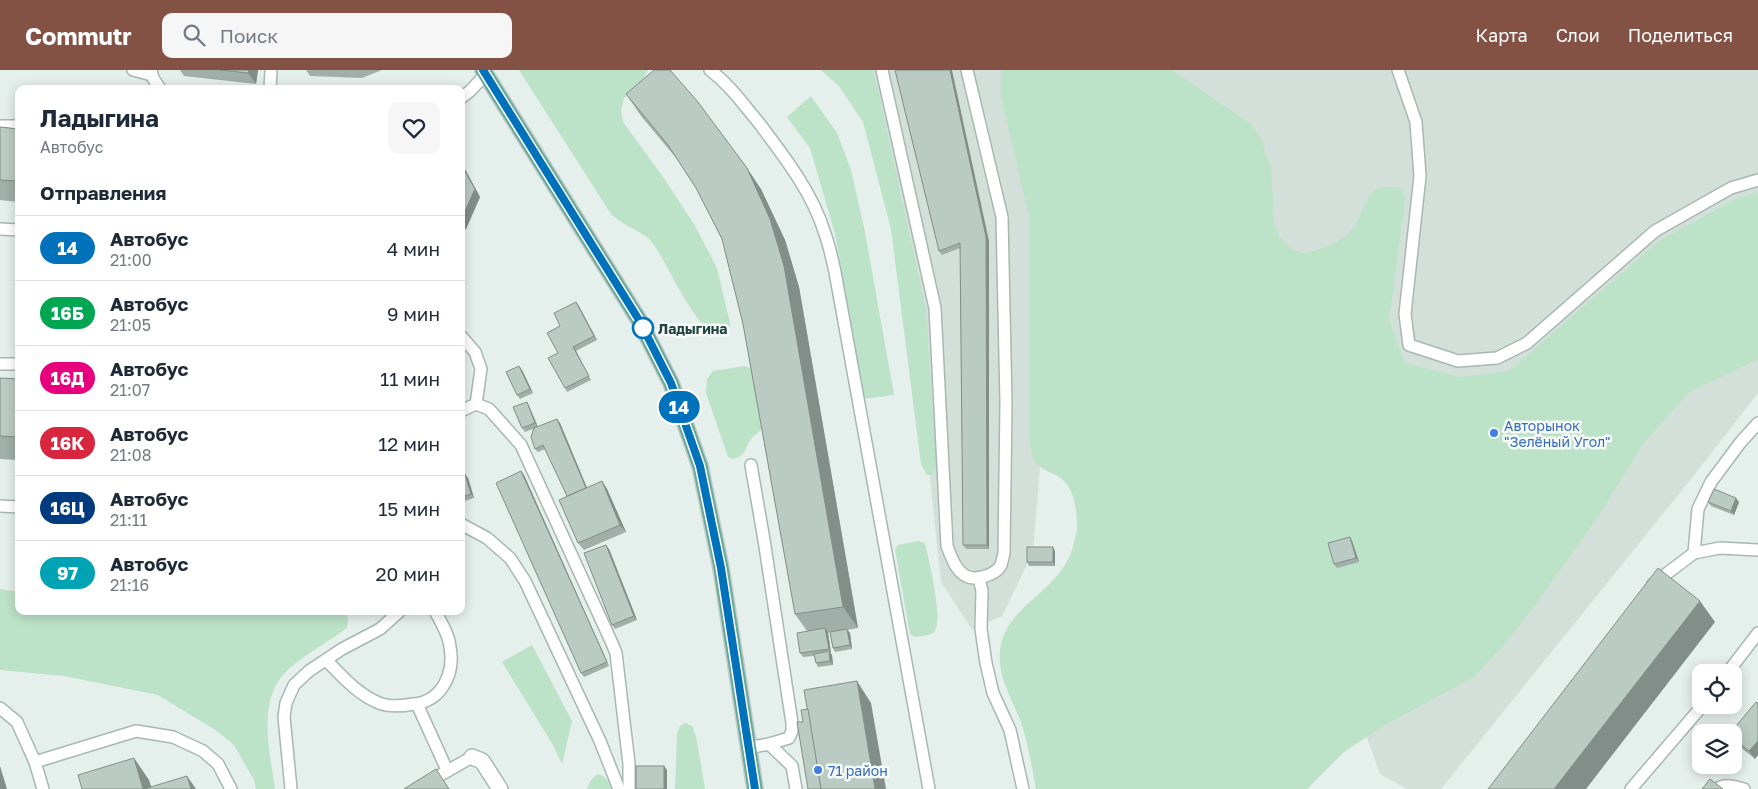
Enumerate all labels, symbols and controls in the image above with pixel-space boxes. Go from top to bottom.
search box [162,13,512,58]
text: Commutr [25,21,132,50]
icon: search [180,21,208,49]
text: Поиск [220,24,278,47]
text: Карта [1476,24,1528,46]
text: Слои [1556,24,1600,46]
text: Поделиться [1628,24,1733,46]
button: heart [388,102,440,154]
text: Ладыгина [40,103,159,132]
text: Автобус [40,137,103,157]
text: Отправления [40,181,166,204]
text: Автобус [110,227,188,250]
text: 14 [57,237,78,259]
text: 4 мин [387,237,440,260]
text: 21:00 [110,250,152,270]
text: Автобус [110,292,188,315]
text: 16Б [51,302,84,324]
text: 9 мин [387,302,440,325]
text: 21:05 [110,315,151,335]
marker: Ладыгина [632,317,654,339]
place label: Ладыгина [658,320,727,337]
text: Автобус [110,357,188,380]
text: 16Д [50,367,85,389]
text: 11 мин [380,367,440,390]
text: 21:07 [110,380,150,400]
line badge: 14 [656,391,702,423]
text: 14 [669,396,689,418]
place label: Авторынок "Зелёный Угол" [1504,417,1611,450]
text: Автобус [110,422,188,445]
marker: Авторынок "Зелёный Угол" [1488,427,1500,439]
text: 16К [51,432,84,454]
text: 12 мин [378,432,440,455]
text: 21:08 [110,445,152,465]
text: Автобус [110,487,188,510]
text: 16Ц [50,497,85,519]
text: 15 мин [378,497,440,520]
text: 21:11 [110,510,147,530]
text: Автобус [110,552,188,575]
text: 97 [57,562,78,584]
text: 20 мин [376,562,440,585]
text: 21:16 [110,575,149,595]
map controls [1692,664,1742,774]
button: locate [1692,664,1742,714]
button: layers [1692,724,1742,774]
place label: 71 район [828,762,888,779]
marker: 71 район [812,764,824,776]

